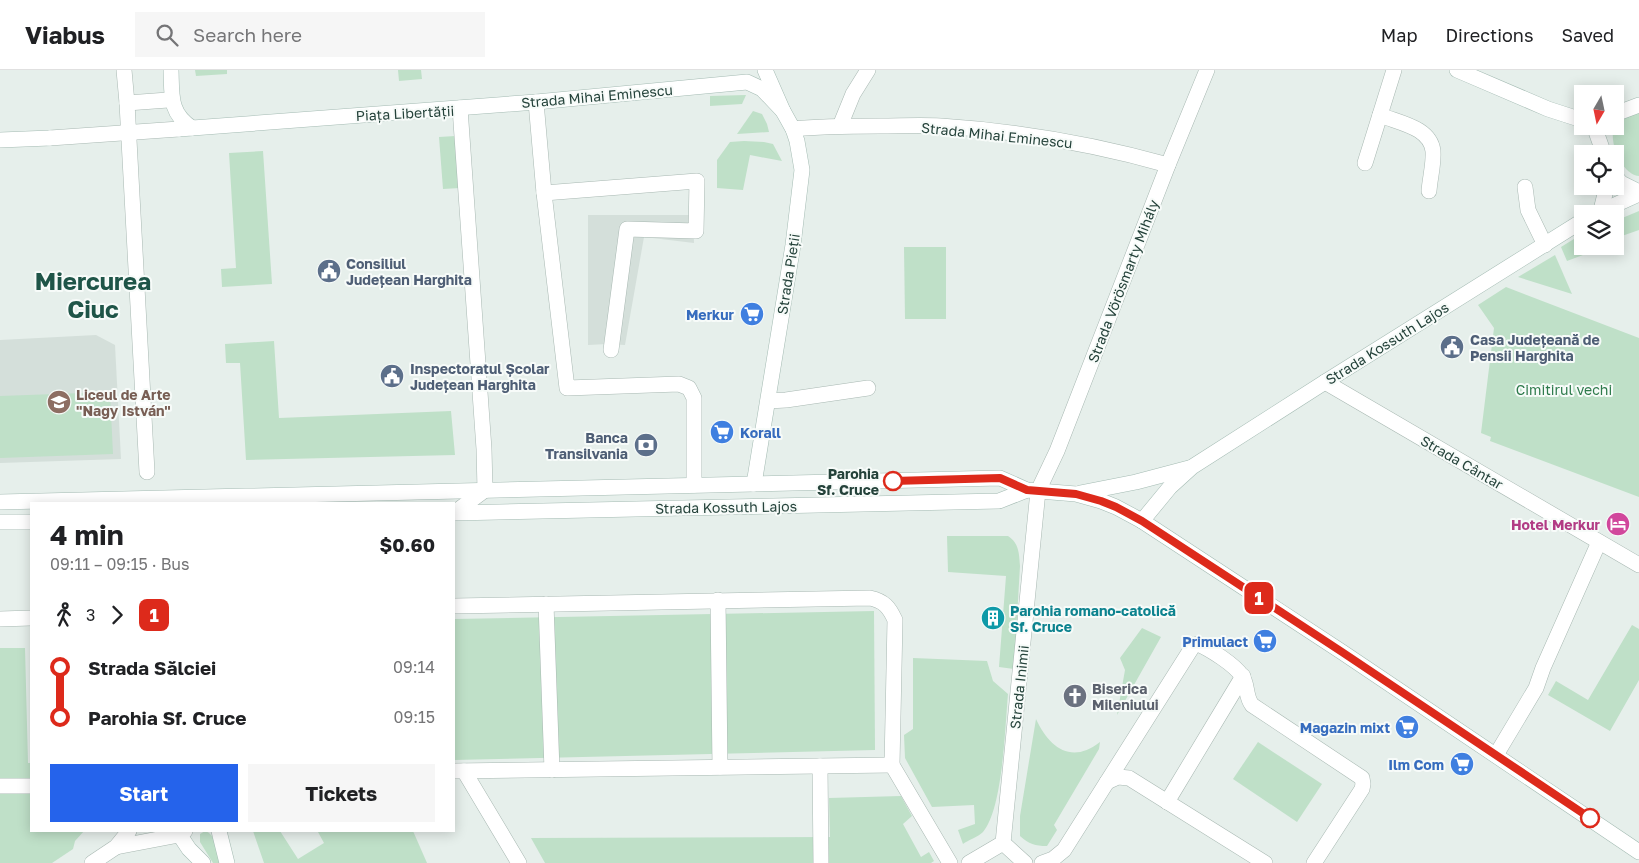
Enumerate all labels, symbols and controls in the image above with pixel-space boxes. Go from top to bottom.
search box [135,12,485,57]
text: Viabus [25,20,105,49]
icon: search [153,21,181,49]
text: Search here [193,23,302,46]
text: Map [1381,24,1417,46]
text: Directions [1445,24,1533,46]
text: Saved [1561,24,1614,46]
street label: Strada Mihai Eminescu [521,81,673,111]
north arrow [1574,85,1624,135]
map controls [1574,85,1624,255]
street label: Piața Libertății [355,102,455,124]
street label: Strada Mihai Eminescu [921,119,1073,151]
button: locate [1574,145,1624,195]
street label: Strada Vörösmarty Mihály [1084,197,1162,365]
button: layers [1574,205,1624,255]
street label: Strada Pieții [773,232,803,316]
place label: Consiliul Județean Harghita [346,255,472,288]
public building icon: Consiliul Județean Harghita [316,258,342,284]
district label: Miercurea Ciuc [35,266,151,323]
street label: Strada Kossuth Lajos [1322,298,1452,388]
supermarket icon: Merkur [739,301,765,327]
place label: Merkur [686,306,735,323]
place label: Casa Județeană de Pensii Harghita [1470,331,1600,364]
public building icon: Casa Județeană de Pensii Harghita [1439,334,1465,360]
place label: Inspectoratul Școlar Județean Harghita [410,360,550,393]
public building icon: Inspectoratul Școlar Județean Harghita [379,363,405,389]
park label: Cimitirul vechi [1516,381,1612,398]
place label: Liceul de Arte "Nagy István" [76,386,171,419]
school or university icon: Liceul de Arte "Nagy István" [46,389,72,415]
supermarket icon: Korall [709,419,735,445]
place label: Korall [740,424,781,441]
place label: Banca Transilvania [545,429,628,462]
bank icon: Banca Transilvania [633,432,659,458]
street label: Strada Cântar [1418,432,1507,493]
place label: Parohia Sf. Cruce [817,465,879,498]
marker: Parohia Sf. Cruce [883,471,903,491]
street label: Strada Kossuth Lajos [655,497,797,517]
hotel icon: Hotel Merkur [1605,511,1631,537]
place label: Hotel Merkur [1511,516,1601,533]
text: 4 min [50,518,124,551]
text: $0.60 [379,533,435,556]
text: 09:11 – 09:15 · Bus [50,554,190,574]
line badge: 1 [1243,582,1275,614]
text: 1 [1254,587,1264,609]
icon: walk [50,601,78,629]
icon: forward [103,601,131,629]
place label: Parohia romano-catolică Sf. Cruce [1010,602,1176,635]
text: 1 [149,604,159,626]
text: 3 [86,605,95,625]
building icon: Parohia romano-catolică Sf. Cruce [980,605,1006,631]
supermarket icon: Primulact [1252,628,1278,654]
place label: Primulact [1182,633,1248,650]
street label: Strada Inimii [1006,644,1032,730]
text: Strada Sălciei [88,656,216,679]
text: 09:14 [393,657,435,677]
place label: Biserica Mileniului [1092,680,1159,713]
church icon: Biserica Mileniului [1062,683,1088,709]
text: Parohia Sf. Cruce [88,706,246,729]
text: 09:15 [394,707,435,727]
supermarket icon: Magazin mixt [1394,714,1420,740]
place label: Magazin mixt [1300,719,1390,736]
supermarket icon: Ilm Com [1449,751,1475,777]
place label: Ilm Com [1388,756,1444,773]
button: Start [50,764,238,822]
button: Tickets [248,764,435,822]
unlabelled marker [1580,808,1600,828]

